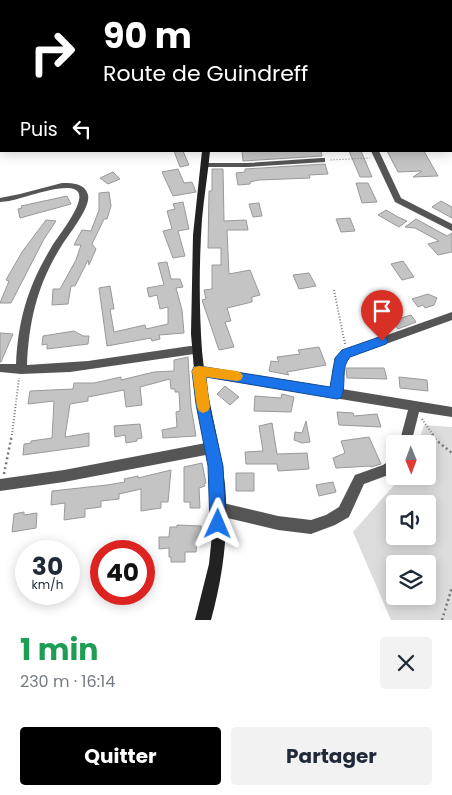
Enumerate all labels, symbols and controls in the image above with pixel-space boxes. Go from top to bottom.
text: 90 m [103,11,192,60]
icon: right [20,20,85,85]
text: Route de Guindreff [103,58,308,89]
icon: left [68,115,96,143]
text: Puis [20,116,58,143]
pin [361,290,403,341]
icon: arrive [368,297,396,325]
north arrow [386,435,436,485]
map controls [386,435,436,605]
button: sound [386,495,436,545]
position arrow [191,497,243,549]
speed limit sign: 40 [90,540,155,605]
text: 30 [32,549,63,584]
button: layers [386,555,436,605]
text: km/h [32,576,63,593]
text: 1 min [20,628,98,671]
button: close [380,637,432,689]
text: 230 m · 16:14 [20,670,115,693]
button: Quitter [20,727,221,785]
button: Partager [231,727,432,785]

